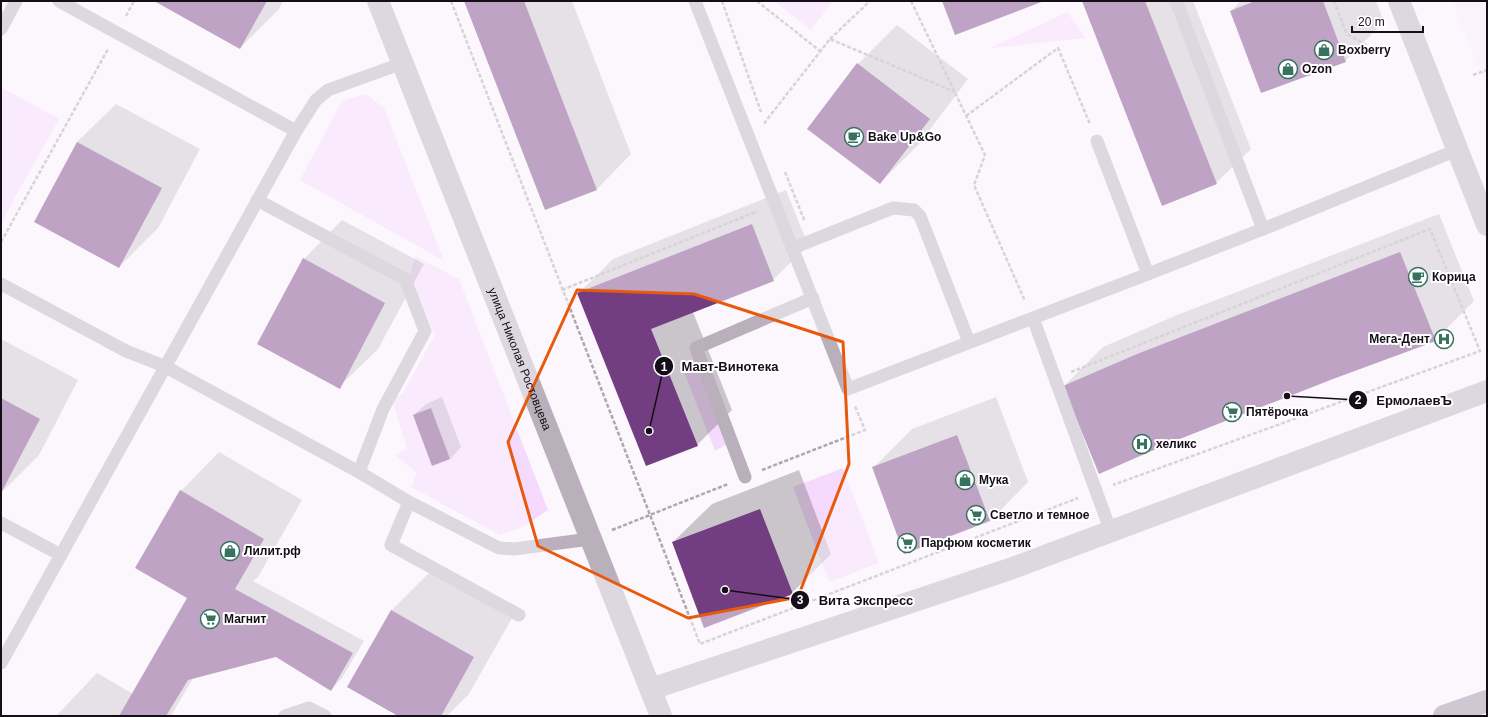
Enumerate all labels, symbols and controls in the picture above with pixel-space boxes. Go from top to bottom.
scale bar [1352,8,1423,34]
text: 20 m [1358,15,1385,29]
shop icon: Boxberry [1313,39,1335,61]
place label: Boxberry [1338,43,1391,57]
shop icon: Ozon [1277,58,1299,80]
place label: Ozon [1302,62,1332,76]
cafe icon: Bake Up&Go [843,126,865,148]
place label: Bake Up&Go [868,130,941,144]
cafe icon: Корица [1407,266,1429,288]
place label: Корица [1432,270,1476,284]
street label: улица Николая Ростовцева [485,286,554,433]
hospital icon: Мега-Дент [1433,328,1455,350]
place label: Мега-Дент [1369,332,1430,346]
callout: Мавт-Винотека [654,354,787,379]
text: Мавт-Винотека [682,359,779,374]
text: 1 [661,360,668,374]
callout: ЕрмолаевЪ [1348,388,1459,413]
text: 2 [1355,393,1362,407]
text: ЕрмолаевЪ [1376,393,1452,408]
supermarket icon: Пятёрочка [1221,401,1243,423]
place label: Пятёрочка [1246,405,1309,419]
hospital icon: хеликс [1131,433,1153,455]
place label: хеликс [1156,437,1197,451]
shop icon: Мука [954,469,976,491]
place label: Мука [979,473,1009,487]
supermarket icon: Светло и темное [965,504,987,526]
place label: Светло и темное [990,508,1090,522]
supermarket icon: Парфюм косметик [896,532,918,554]
place label: Парфюм косметик [921,536,1032,550]
shop icon: Лилит.рф [219,540,241,562]
place label: Лилит.рф [244,544,301,558]
callout: Вита Экспресс [790,588,921,613]
text: 3 [797,593,804,607]
text: Вита Экспресс [819,593,913,608]
supermarket icon: Магнит [199,608,221,630]
place label: Магнит [224,612,266,626]

